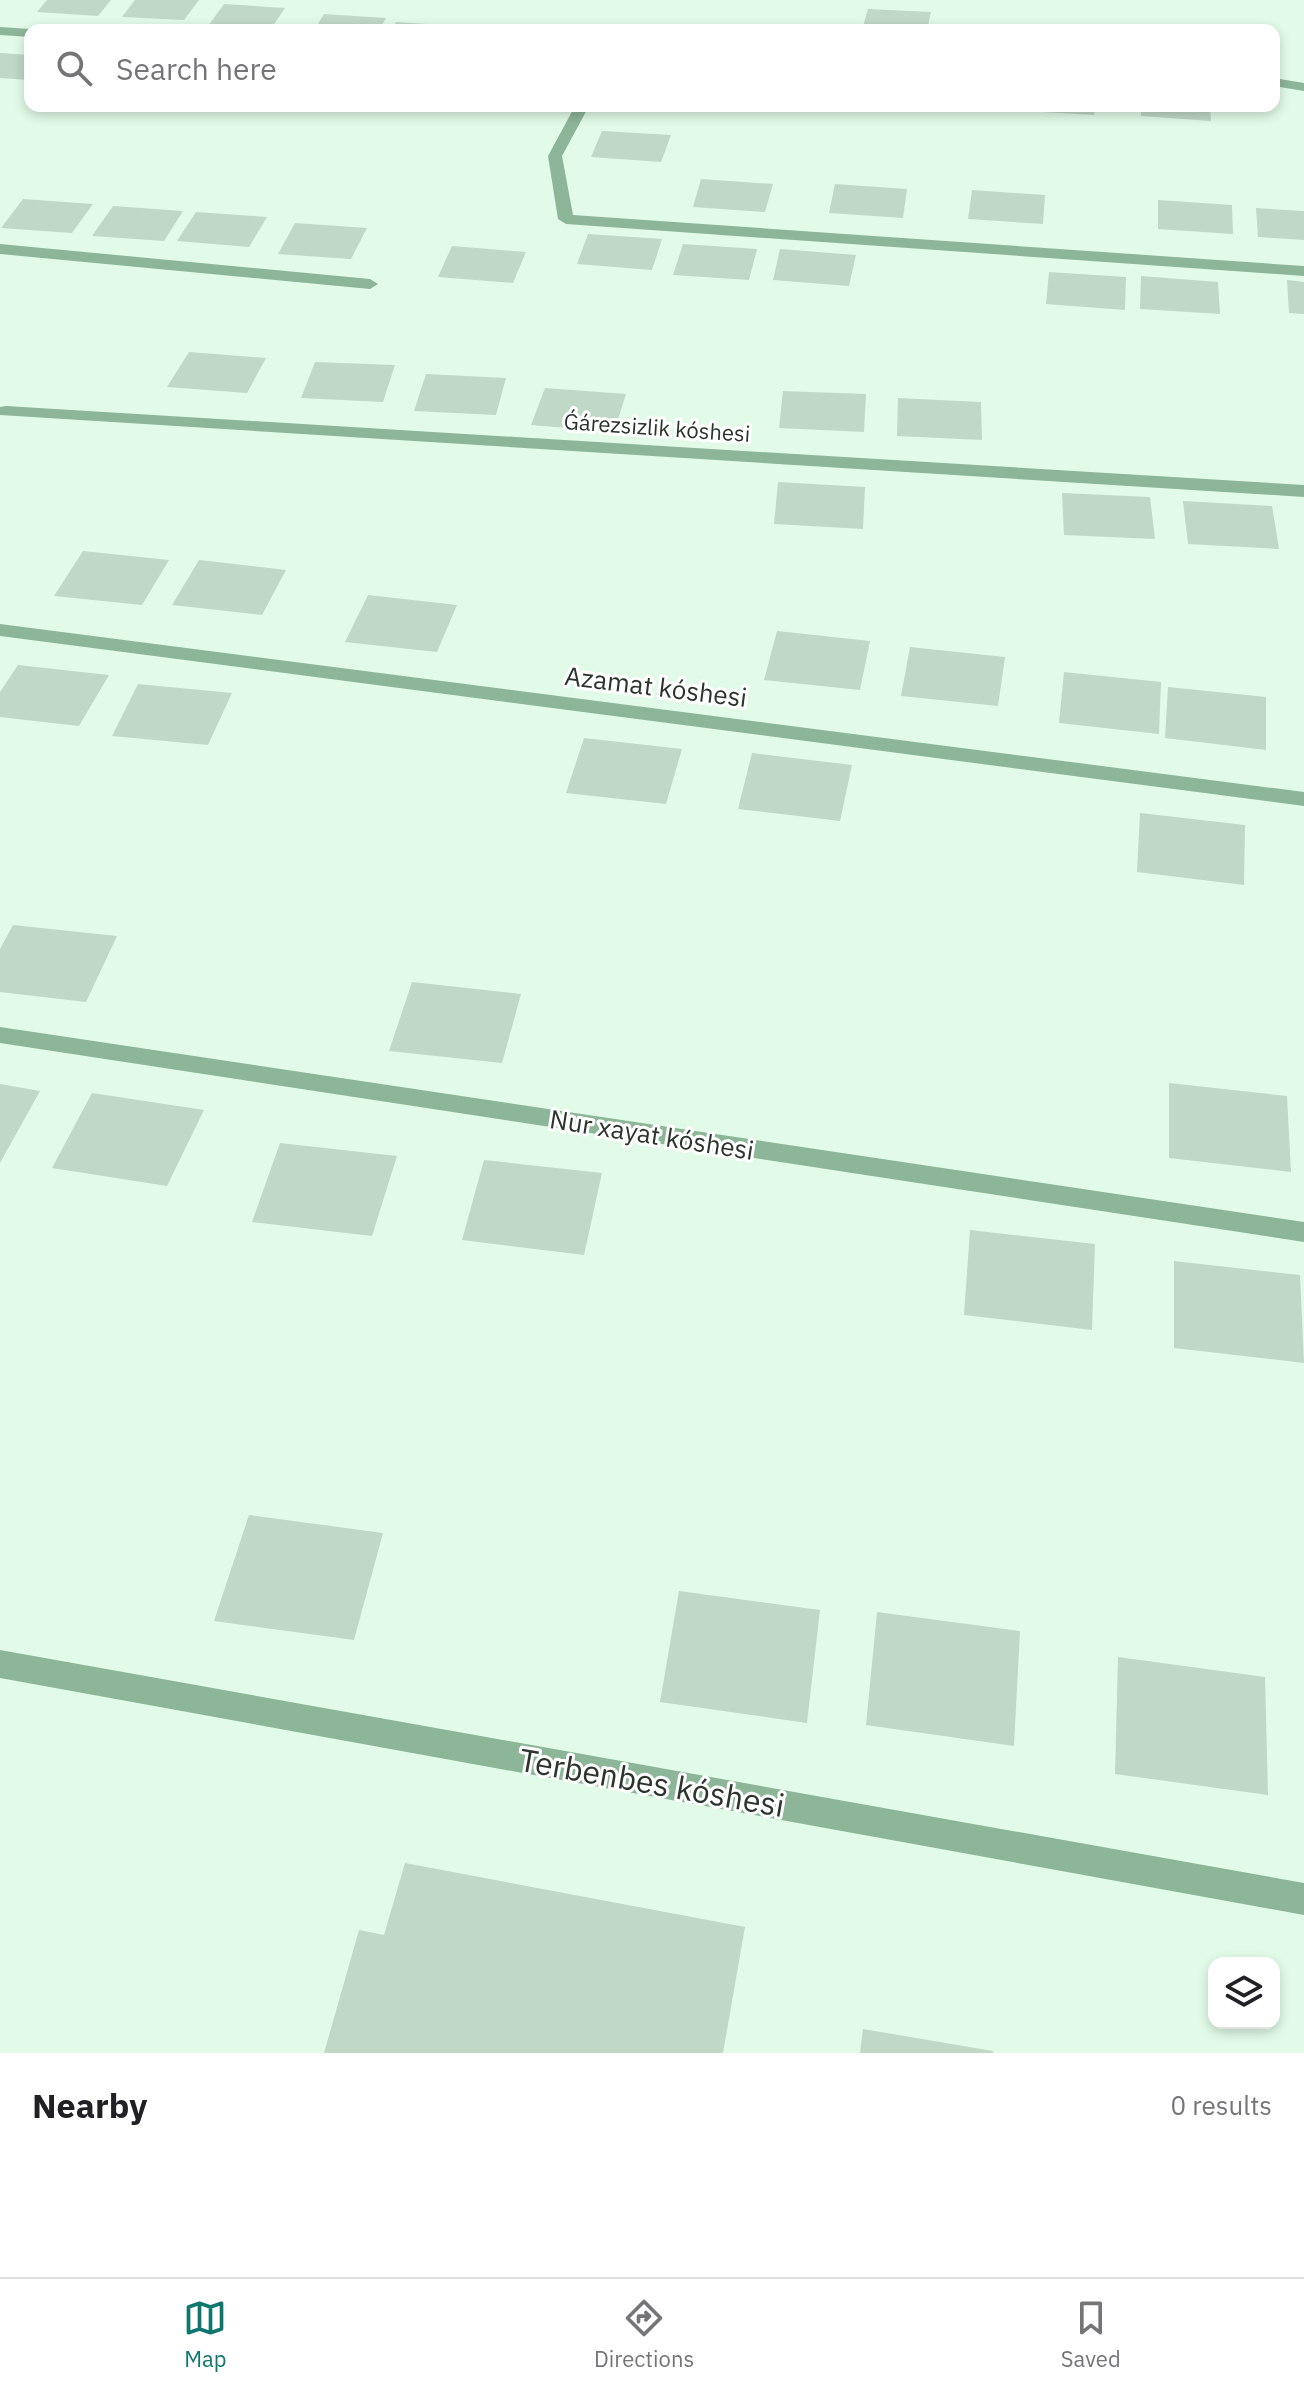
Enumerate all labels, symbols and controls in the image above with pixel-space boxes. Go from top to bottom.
search box [24,24,1280,112]
icon: search [52,46,96,90]
text: Search here [116,49,277,88]
street label: Ǵárezsizlik kóshesi [563,406,751,448]
street label: Azamat kóshesi [563,658,749,714]
street label: Nur xayat kóshesi [548,1101,756,1167]
street label: Terbenbes kóshesi [516,1738,788,1826]
map controls [1208,1957,1280,2029]
button: layers [1208,1957,1280,2029]
text: Nearby [32,2083,147,2127]
text: 0 results [1170,2088,1272,2122]
tab: Map [183,2296,227,2373]
tab: Directions [594,2296,694,2373]
tab: Saved [1061,2296,1121,2373]

